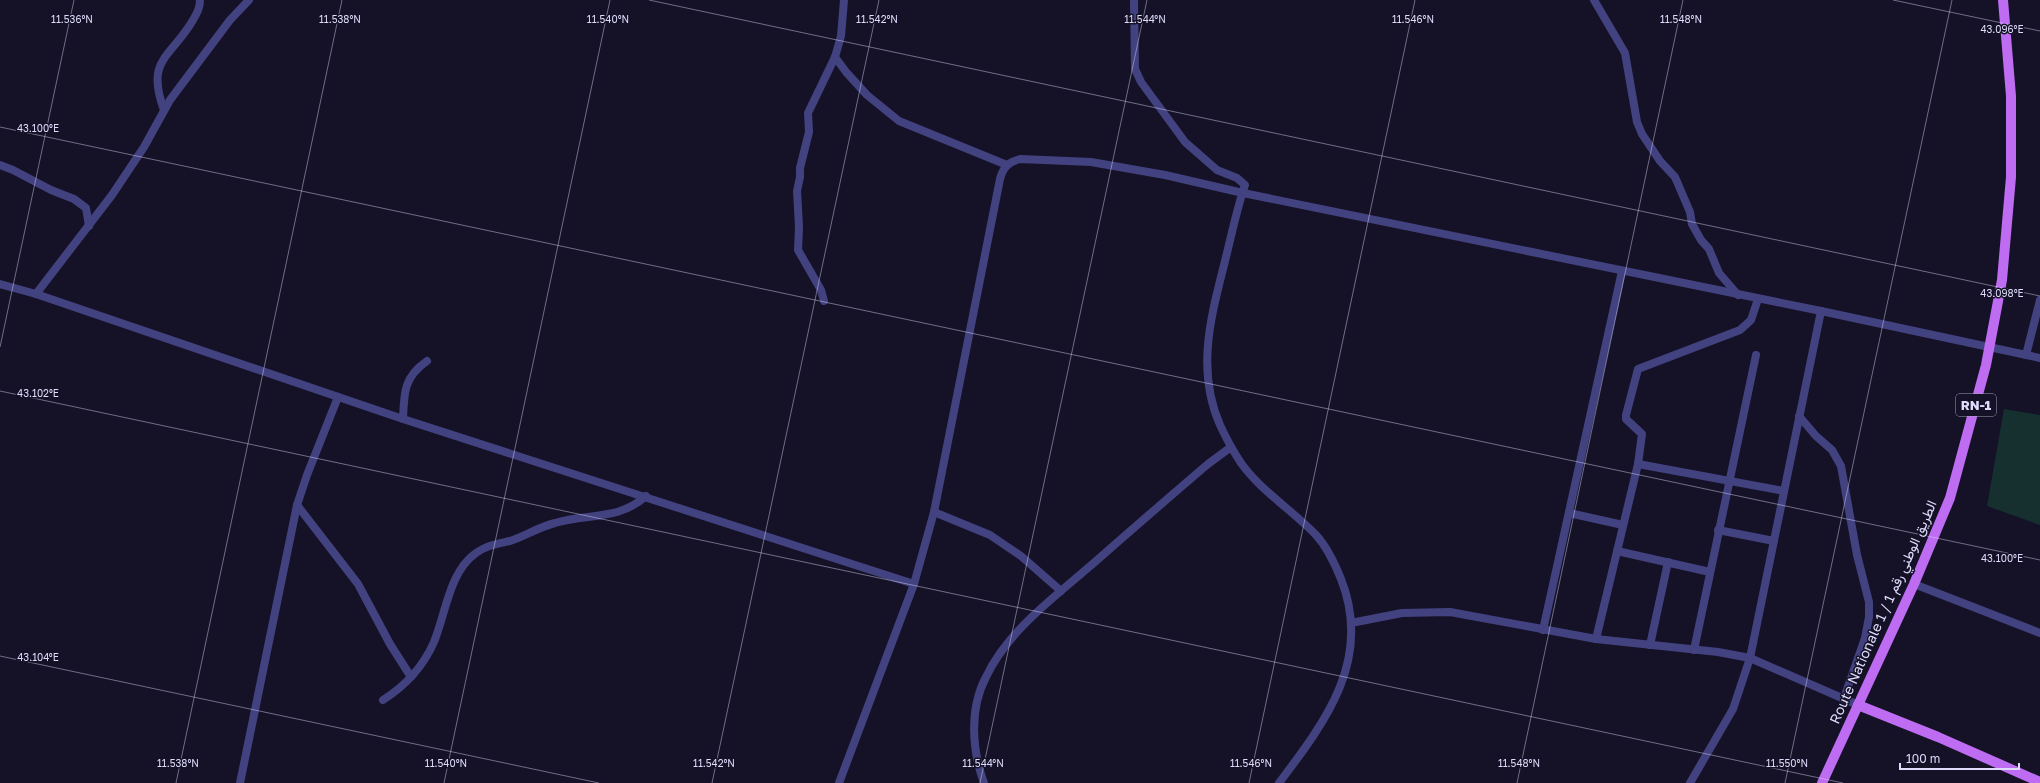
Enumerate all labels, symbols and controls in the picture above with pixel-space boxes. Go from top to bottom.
text: 11.536°N [51,13,93,25]
text: 11.538°N [319,13,361,25]
text: 11.540°N [587,13,629,25]
text: 11.542°N [856,13,898,25]
text: 11.544°N [1124,13,1166,25]
text: 11.546°N [1392,13,1434,25]
text: 11.548°N [1660,13,1702,25]
text: 43.096°E [1980,23,2024,35]
text: 43.100°E [17,122,59,134]
text: 43.098°E [1980,287,2024,299]
text: 43.102°E [17,387,59,399]
road number: RN-1 [1956,394,1996,416]
street label: Route Nationale 1 / الطريق الوطني رقم 1 [1825,497,1943,728]
text: 43.100°E [1981,552,2023,564]
text: 43.104°E [17,651,59,663]
scale bar [1900,745,2019,771]
text: 100 m [1906,751,1940,766]
text: 11.538°N [157,757,199,769]
text: 11.540°N [425,757,467,769]
text: 11.542°N [693,757,735,769]
text: 11.544°N [962,757,1004,769]
text: 11.546°N [1230,757,1272,769]
text: 11.548°N [1498,757,1540,769]
text: 11.550°N [1766,757,1808,769]

